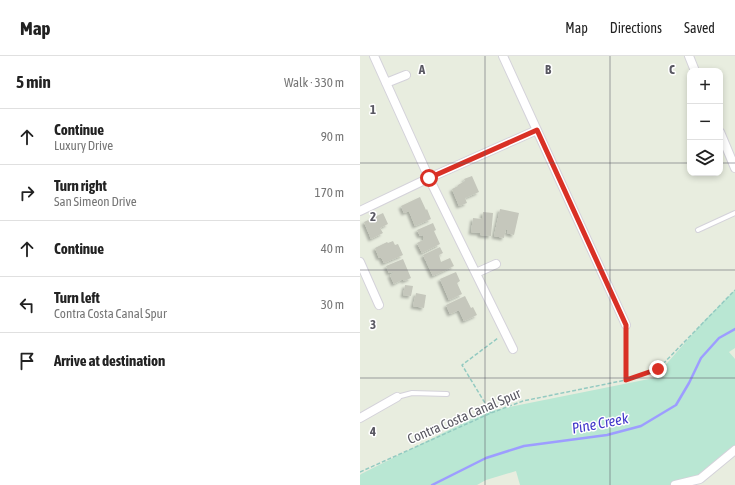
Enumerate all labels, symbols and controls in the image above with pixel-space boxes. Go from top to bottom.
text: Map [20,17,51,39]
text: Map [565,20,588,36]
text: Directions [610,20,662,36]
text: Saved [684,20,715,36]
text: A [418,62,426,77]
text: B [545,62,552,77]
text: C [669,62,675,77]
map controls [687,68,723,176]
button: + [687,68,723,104]
text: 5 min [16,72,51,92]
text: Walk · 330 m [284,75,344,90]
text: 1 [370,102,376,117]
button: − [687,104,723,140]
text: Continue [54,121,104,138]
icon: ahead [16,126,38,148]
text: 90 m [321,129,344,144]
text: Luxury Drive [54,138,113,153]
button: layers [687,140,723,176]
route start [420,169,438,187]
text: Turn right [54,177,107,194]
icon: right [16,182,38,204]
text: 170 m [315,185,344,200]
text: San Simeon Drive [54,194,137,209]
text: 2 [370,209,376,224]
icon: ahead [16,238,38,260]
text: Continue [54,240,104,257]
text: 40 m [321,241,344,256]
text: Turn left [54,289,100,306]
icon: left [16,294,38,316]
text: 30 m [321,297,344,312]
text: Contra Costa Canal Spur [54,306,167,321]
text: 3 [370,317,376,332]
icon: arrive [16,350,38,372]
text: Arrive at destination [54,352,165,369]
route end [649,360,667,378]
street label: Contra Costa Canal Spur [405,385,524,447]
water label: Pine Creek [570,409,630,437]
text: 4 [369,424,376,439]

